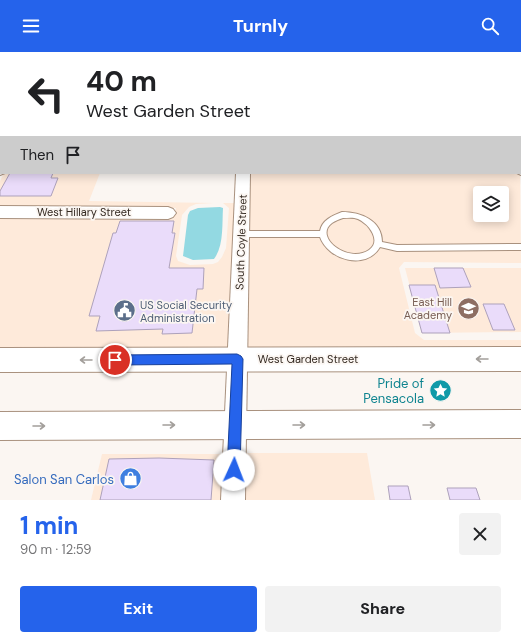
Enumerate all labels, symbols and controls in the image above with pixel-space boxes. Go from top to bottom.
text: Turnly [233,14,288,38]
icon: menu [20,15,42,37]
icon: search [479,15,501,37]
text: 40 m [86,63,157,100]
icon: left [20,68,72,120]
text: West Garden Street [86,99,251,123]
icon: arrive [62,144,84,166]
text: Then [20,145,54,165]
map controls [473,186,509,222]
button: layers [473,186,509,222]
street label: South Coyle Street [232,194,250,290]
street label: West Hillary Street [37,205,131,219]
place label: East Hill Academy [404,295,452,322]
school or university icon: East Hill Academy [455,295,481,321]
public building icon: US Social Security Administration [112,298,138,324]
place label: US Social Security Administration [140,298,232,325]
pin [98,343,132,377]
icon: arrive [104,349,126,371]
street label: West Garden Street [258,352,358,366]
one-way arrow [476,355,489,363]
one-way arrow [80,356,93,364]
place label: Pride of Pensacola [363,375,425,407]
place icon: Pride of Pensacola [427,377,453,403]
one-way arrow [162,421,175,429]
one-way arrow [292,421,305,429]
one-way arrow [422,421,435,429]
one-way arrow [32,422,45,430]
position arrow [213,449,255,491]
shop icon: Salon San Carlos [117,466,143,492]
place label: Salon San Carlos [14,471,114,488]
text: 1 min [20,510,78,541]
button: close [459,513,501,555]
text: 90 m · 12:59 [20,541,91,558]
button: Exit [20,586,257,632]
button: Share [265,586,501,632]

